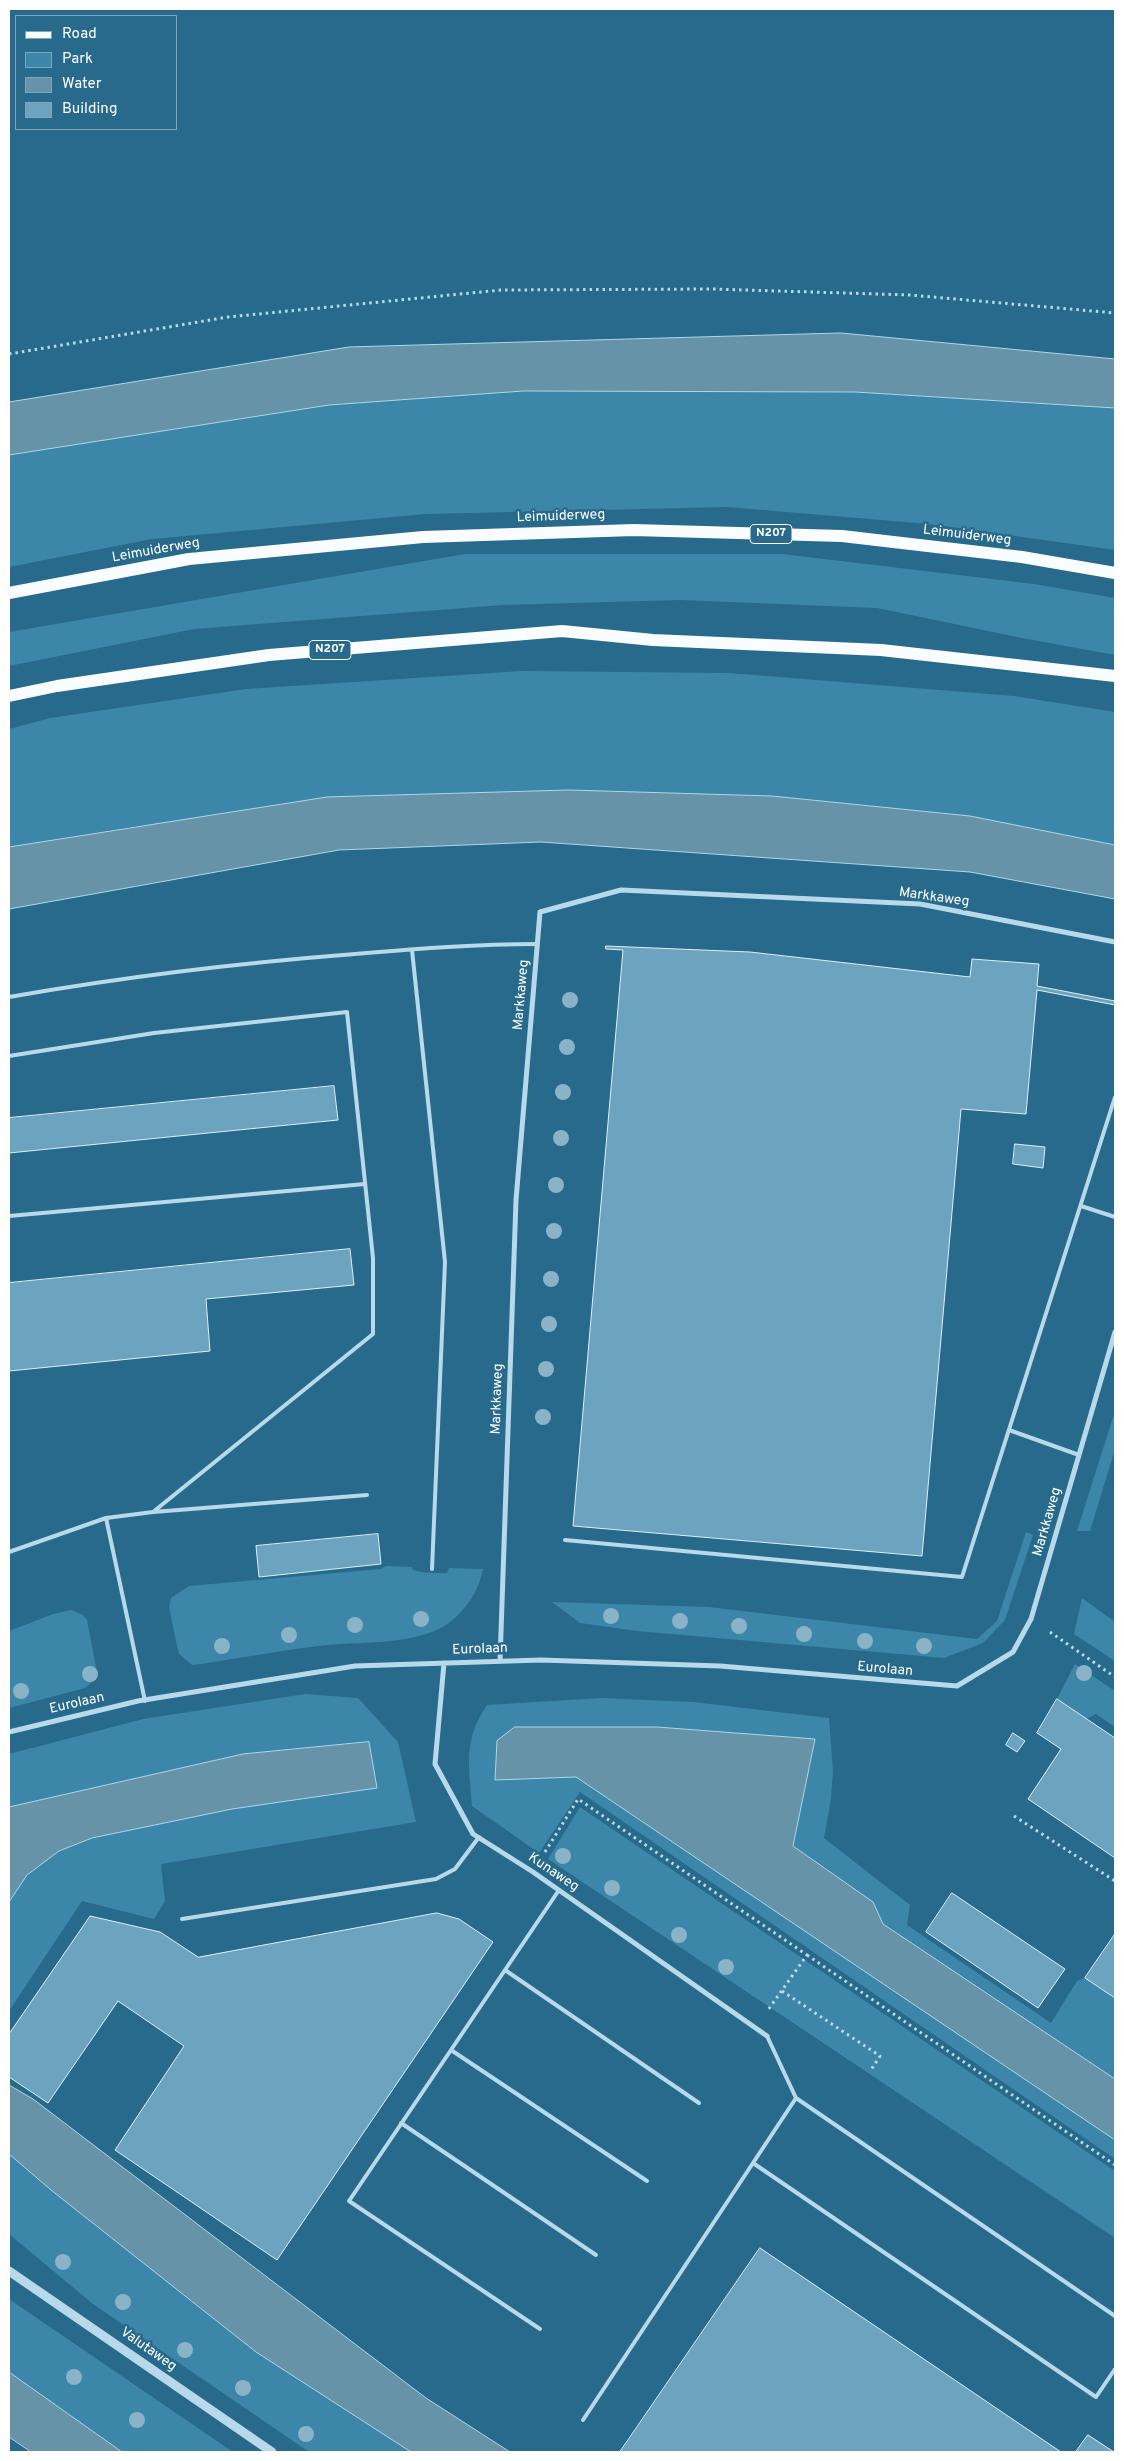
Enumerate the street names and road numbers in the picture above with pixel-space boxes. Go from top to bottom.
street label: Leimuiderweg [516,507,606,527]
street label: Leimuiderweg [922,522,1012,550]
road number: N207 [750,524,792,544]
street label: Leimuiderweg [111,535,201,567]
road number: N207 [309,640,351,660]
street label: Markkaweg [898,885,970,911]
street label: Markkaweg [511,959,533,1031]
street label: Markkaweg [488,1363,508,1435]
street label: Markkaweg [1030,1486,1066,1558]
street label: Eurolaan [452,1641,508,1659]
street label: Eurolaan [856,1659,914,1681]
street label: Eurolaan [48,1690,106,1718]
street label: Kunaweg [524,1850,582,1896]
street label: Valutaweg [117,2324,179,2376]

